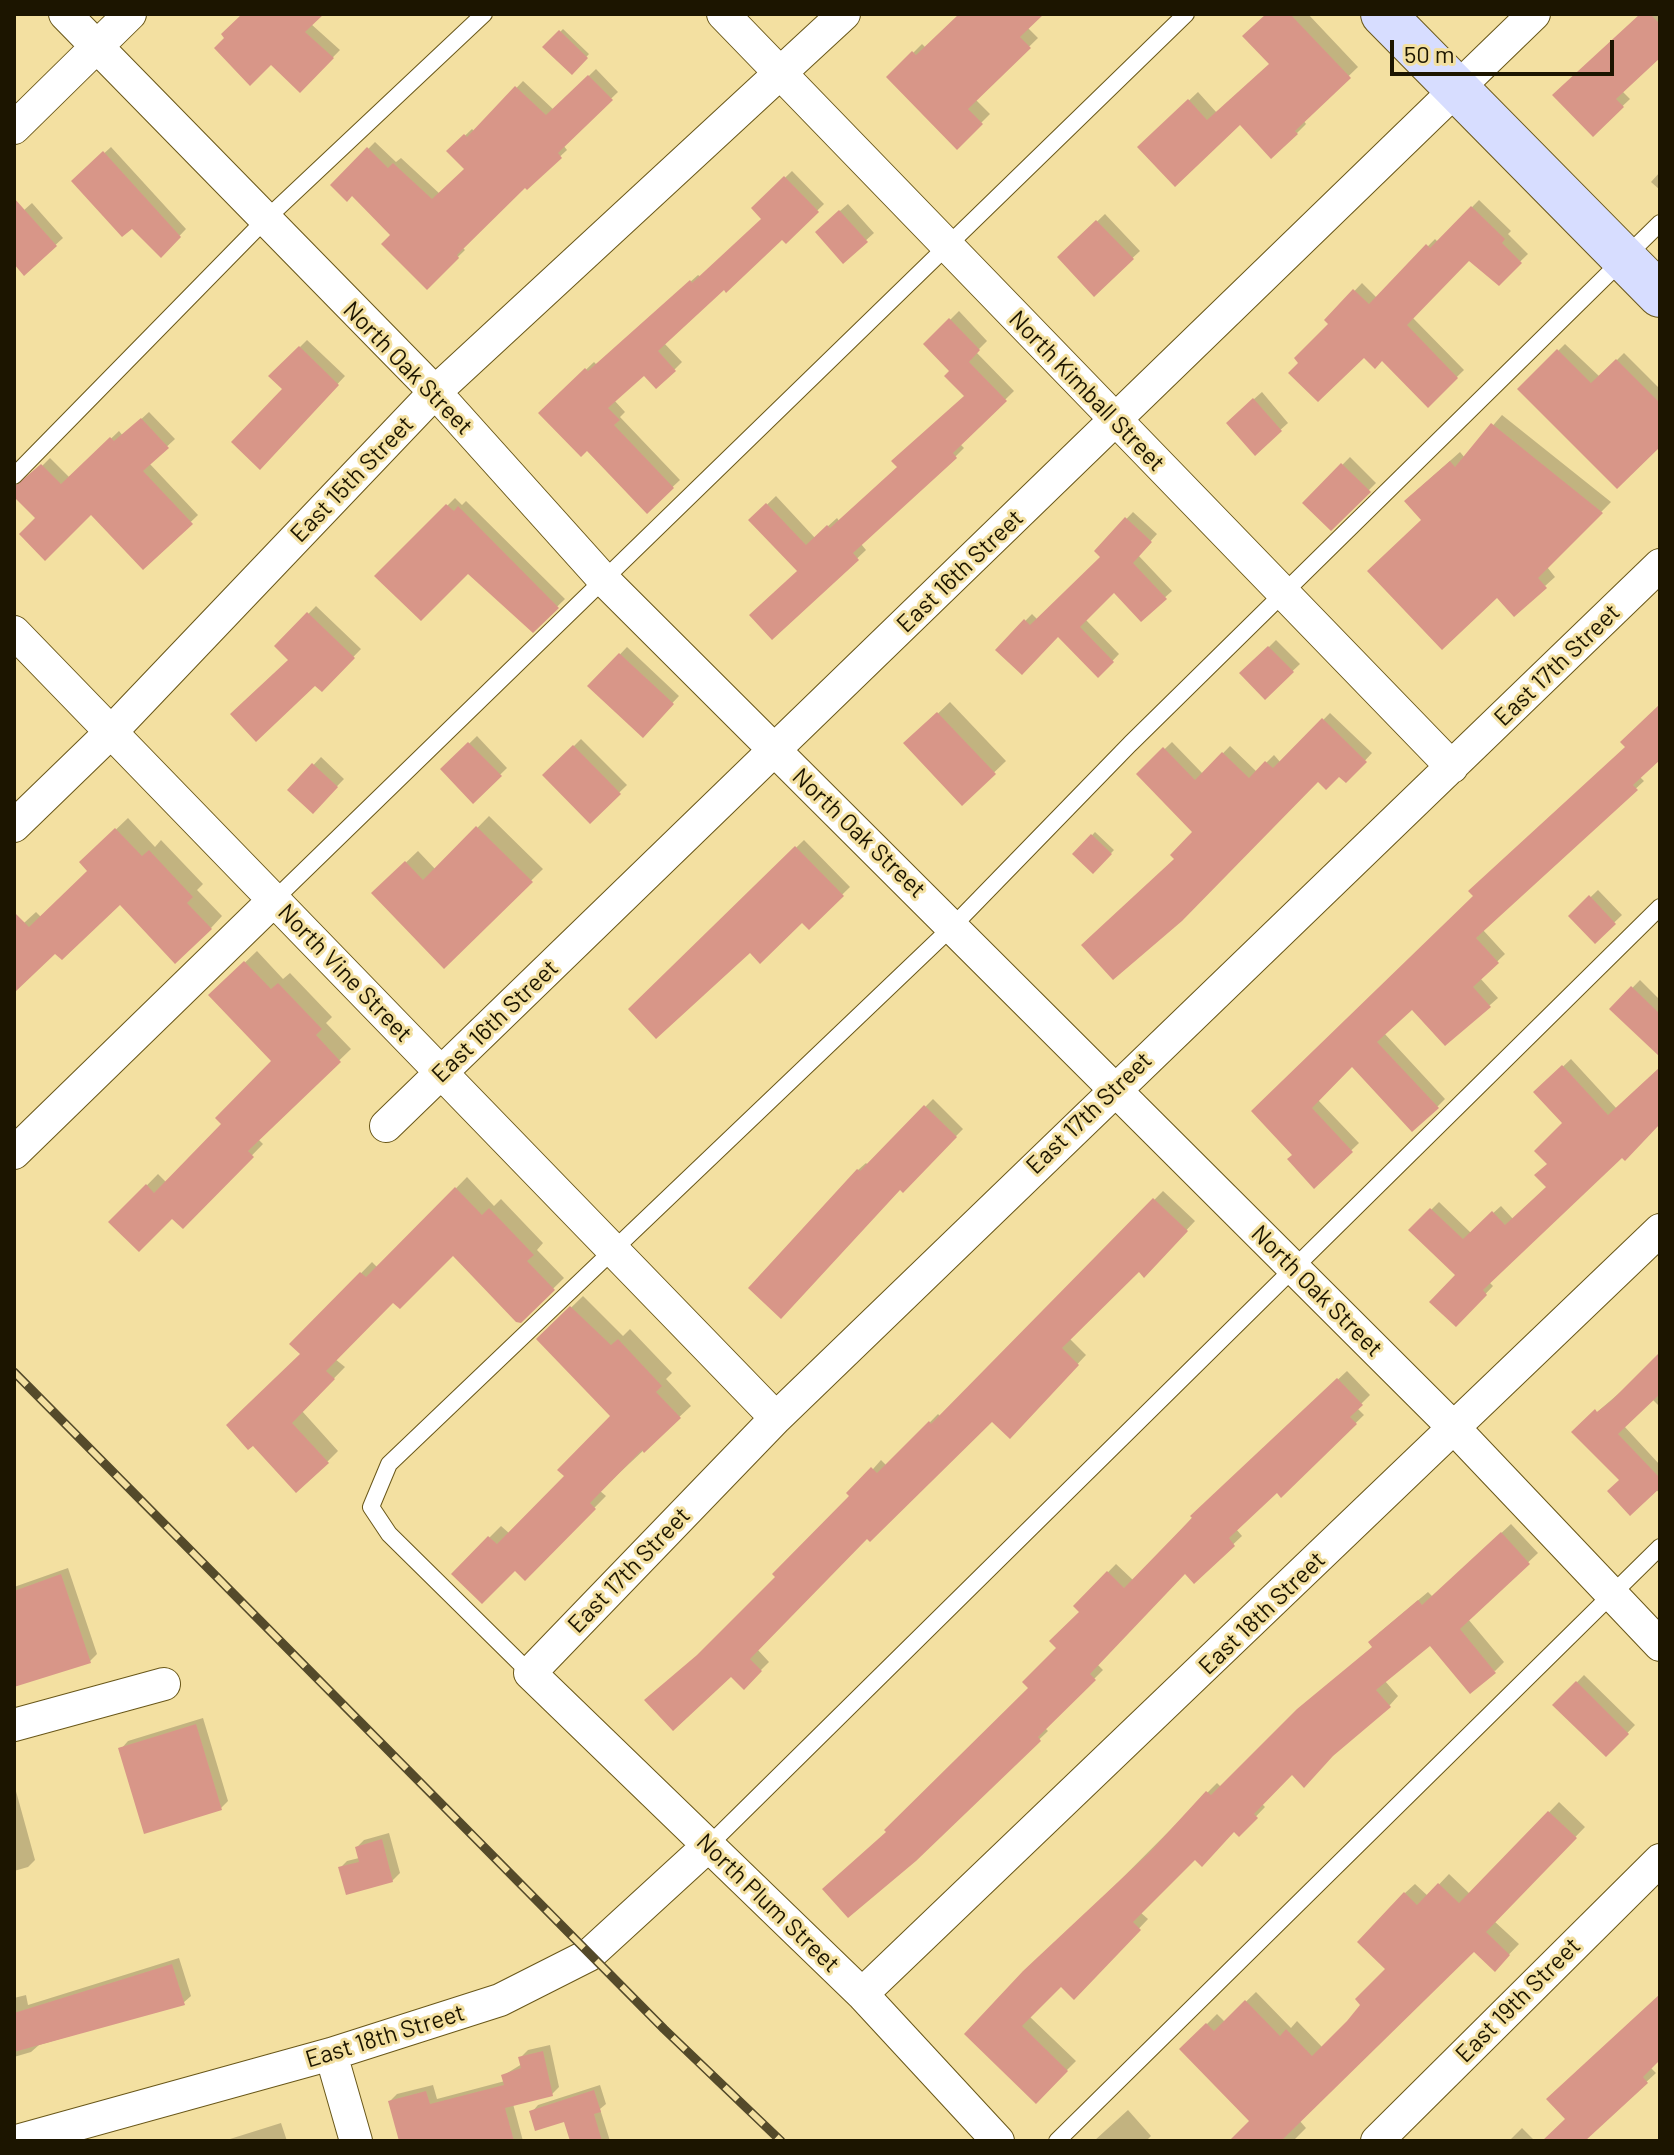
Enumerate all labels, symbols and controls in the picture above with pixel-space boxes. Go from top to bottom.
scale bar [1394,24,1618,74]
text: 50 m [1404,39,1455,68]
street label: North Oak Street [337,295,479,441]
street label: North Kimball Street [1003,305,1171,477]
street label: East 15th Street [284,410,420,548]
street label: East 16th Street [891,503,1029,639]
street label: East 17th Street [1488,598,1626,732]
street label: North Oak Street [786,762,932,904]
street label: North Vine Street [272,898,418,1048]
street label: East 16th Street [426,953,564,1089]
street label: East 17th Street [1020,1046,1158,1180]
street label: North Oak Street [1245,1219,1389,1363]
street label: East 17th Street [562,1501,696,1639]
street label: East 18th Street [1193,1545,1331,1681]
street label: North Plum Street [691,1827,845,1979]
street label: East 19th Street [1450,1932,1586,2068]
street label: East 18th Street [302,1998,468,2074]

